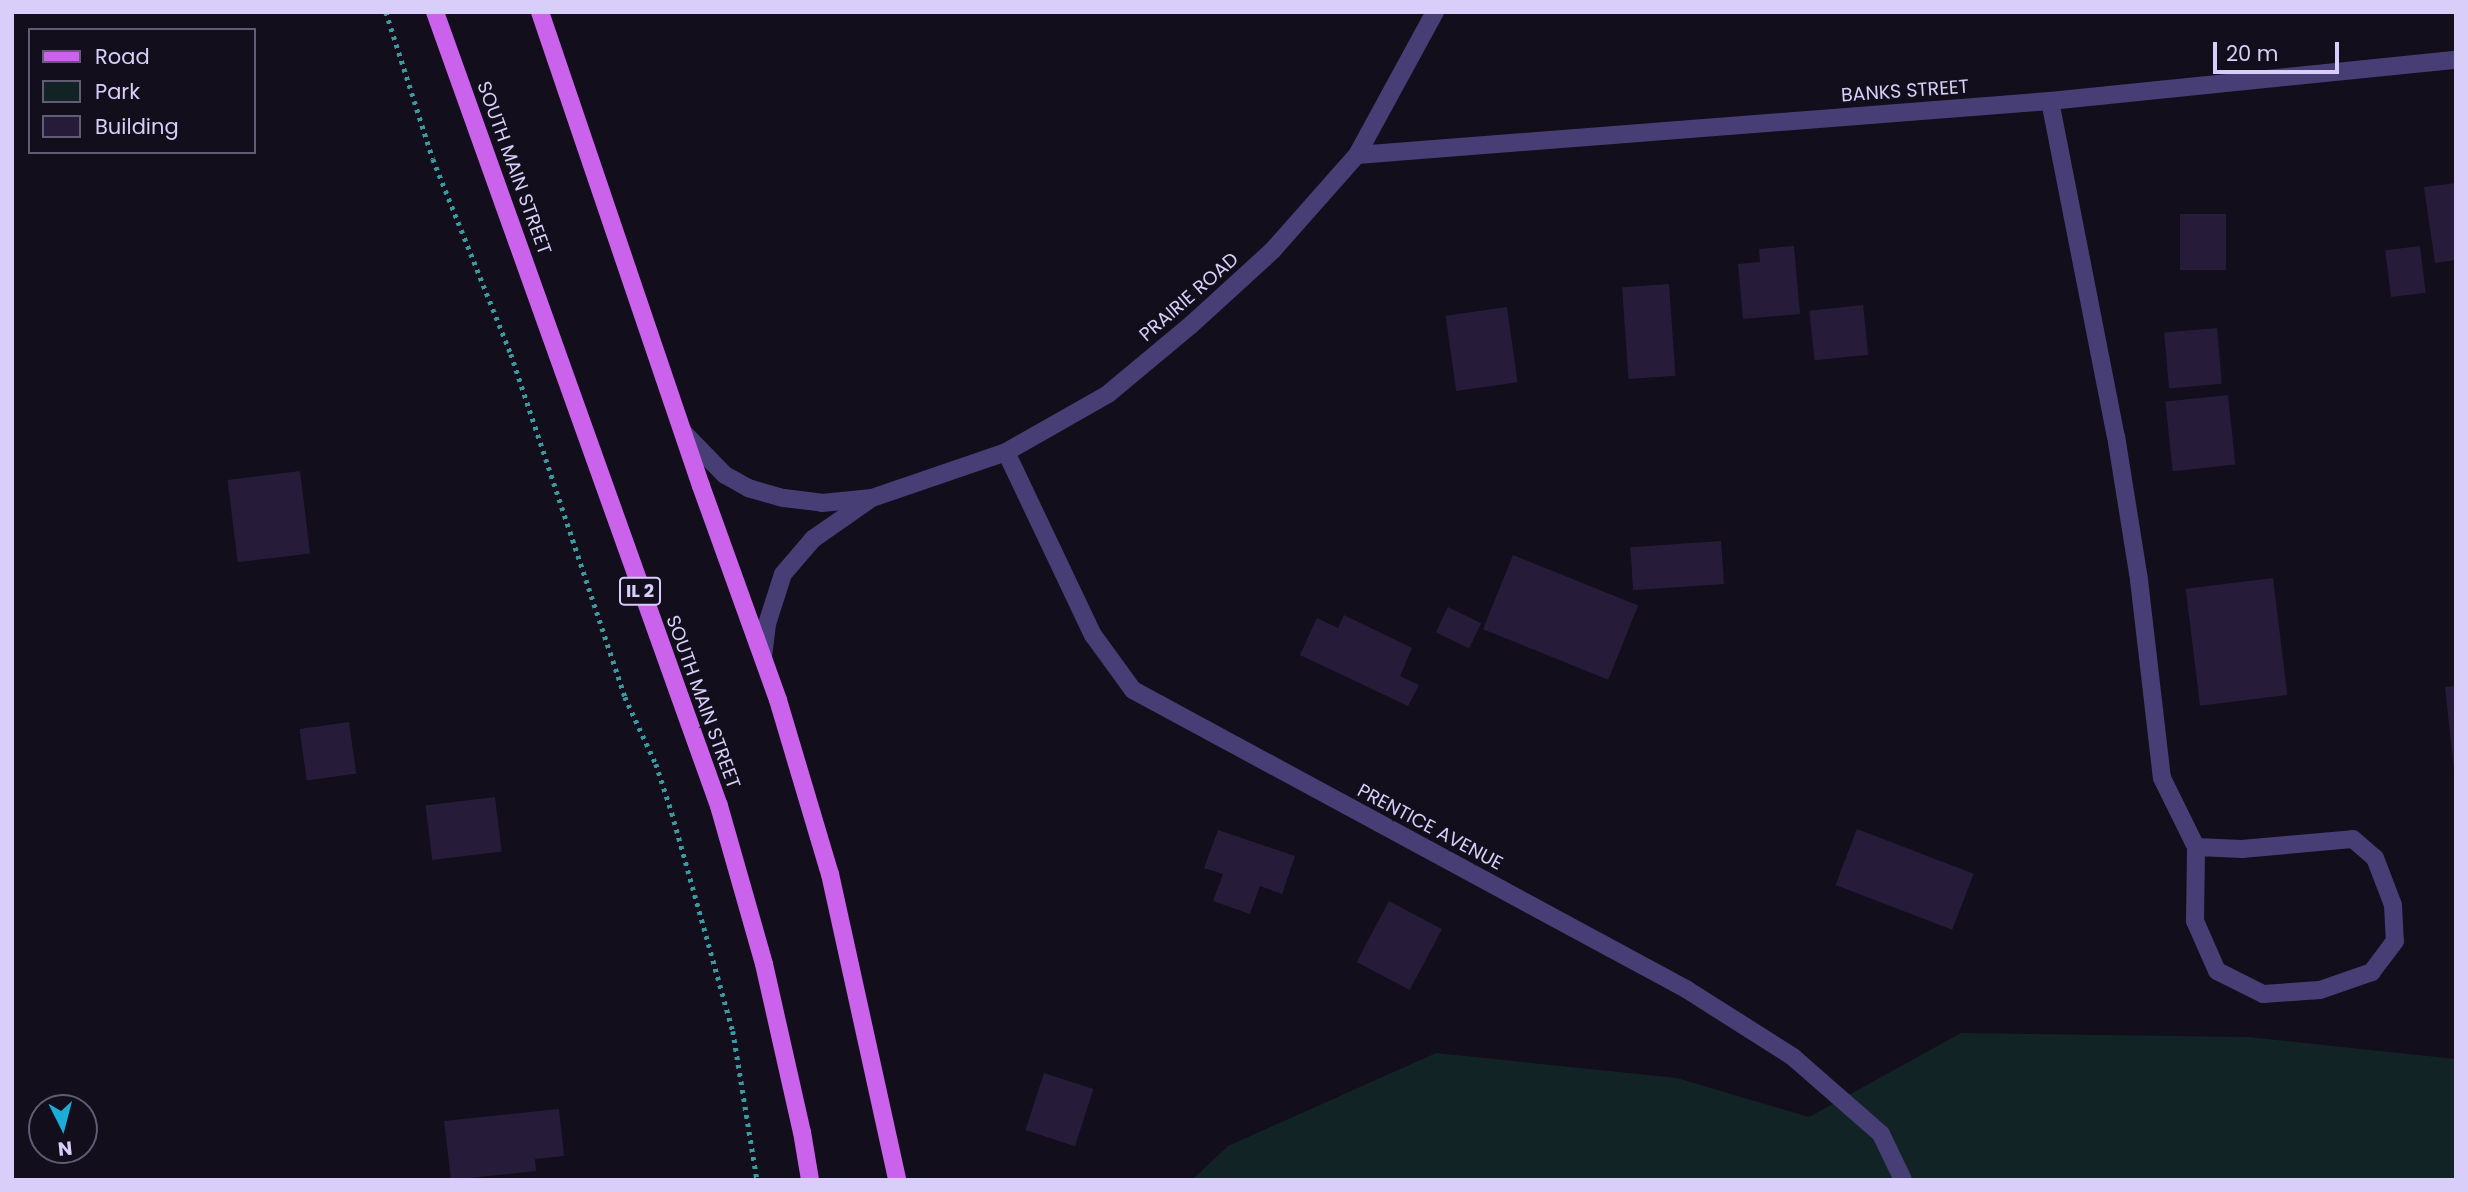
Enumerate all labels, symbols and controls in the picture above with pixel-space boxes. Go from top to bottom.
legend [28,28,256,154]
scale bar [2216,28,2342,72]
text: 20 m [2226,39,2279,68]
text: Road [95,42,150,71]
street label: BANKS STREET [1840,75,1970,107]
text: Park [95,77,140,106]
street label: SOUTH MAIN STREET [472,78,556,258]
text: Building [95,112,179,141]
street label: PRAIRIE ROAD [1135,248,1243,346]
road number: IL 2 [619,576,661,606]
street label: SOUTH MAIN STREET [661,612,745,792]
street label: PRENTICE AVENUE [1353,779,1507,875]
north arrow [28,1094,98,1164]
text: N [57,1134,74,1163]

